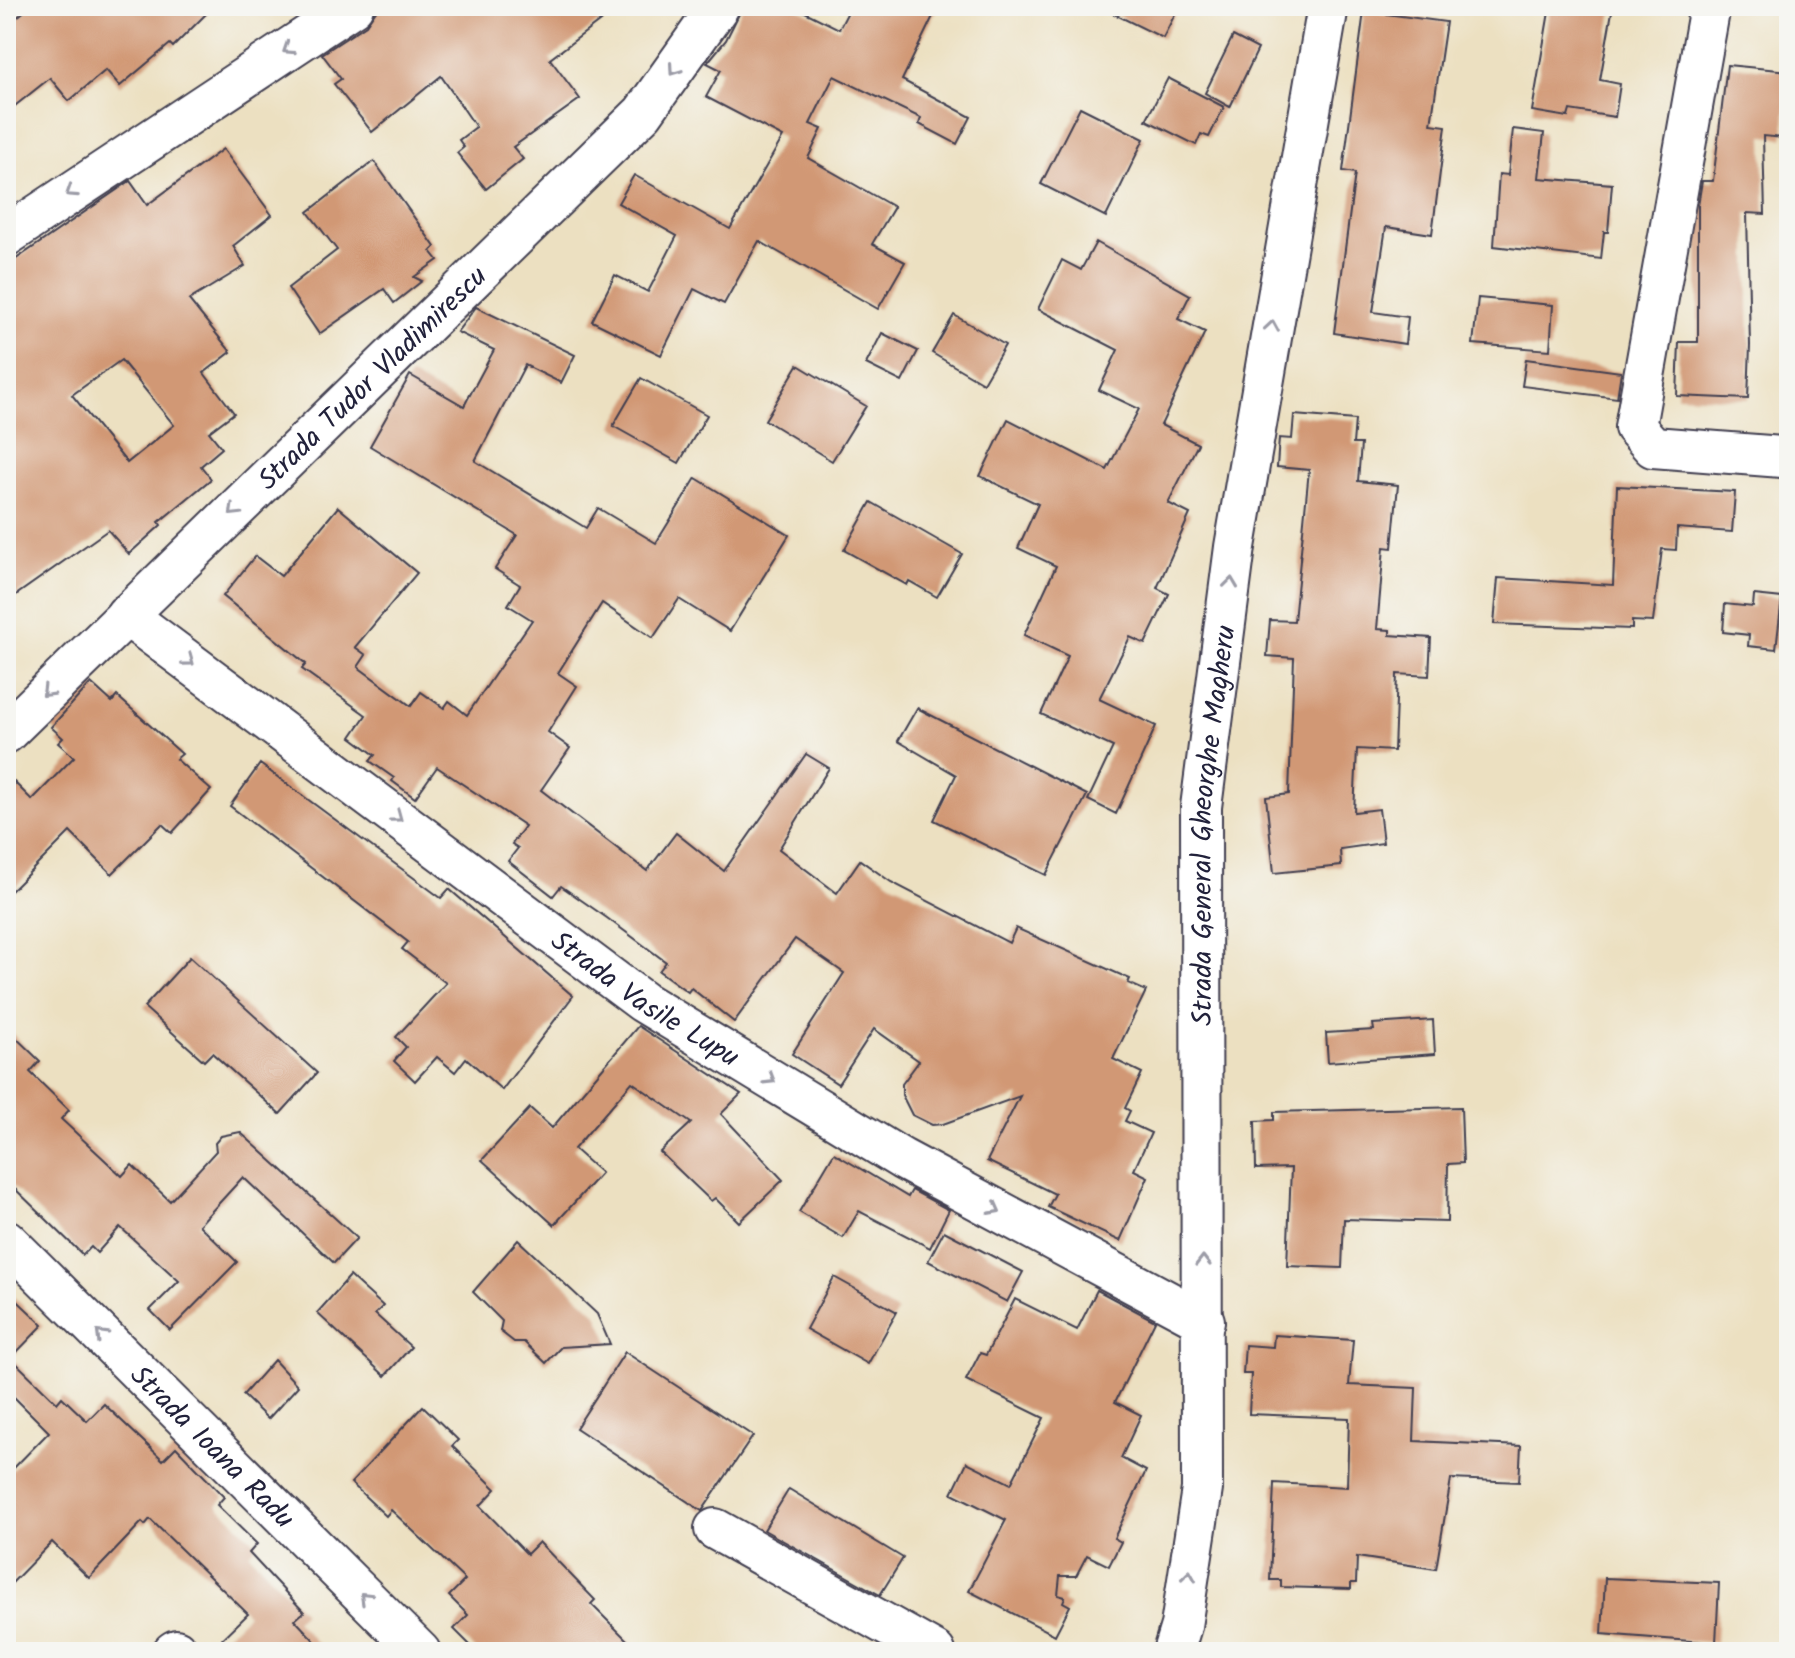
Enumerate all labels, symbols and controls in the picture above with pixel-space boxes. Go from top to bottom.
one-way arrow [282,39,297,54]
one-way arrow [669,61,684,75]
one-way arrow [66,183,80,198]
street label: Strada Tudor Vladimirescu [248,256,499,502]
one-way arrow [1262,319,1279,333]
one-way arrow [228,502,243,516]
one-way arrow [1222,576,1239,589]
street label: Strada General Gheorghe Magheru [1181,623,1250,1026]
one-way arrow [180,652,195,666]
one-way arrow [42,683,56,698]
one-way arrow [388,808,403,822]
street label: Strada Vasile Lupu [540,920,747,1080]
one-way arrow [761,1070,776,1085]
one-way arrow [986,1200,1001,1215]
one-way arrow [1194,1254,1212,1267]
one-way arrow [96,1330,110,1344]
street label: Strada Ioana Radu [118,1355,304,1540]
one-way arrow [1180,1569,1197,1583]
one-way arrow [360,1592,374,1607]

